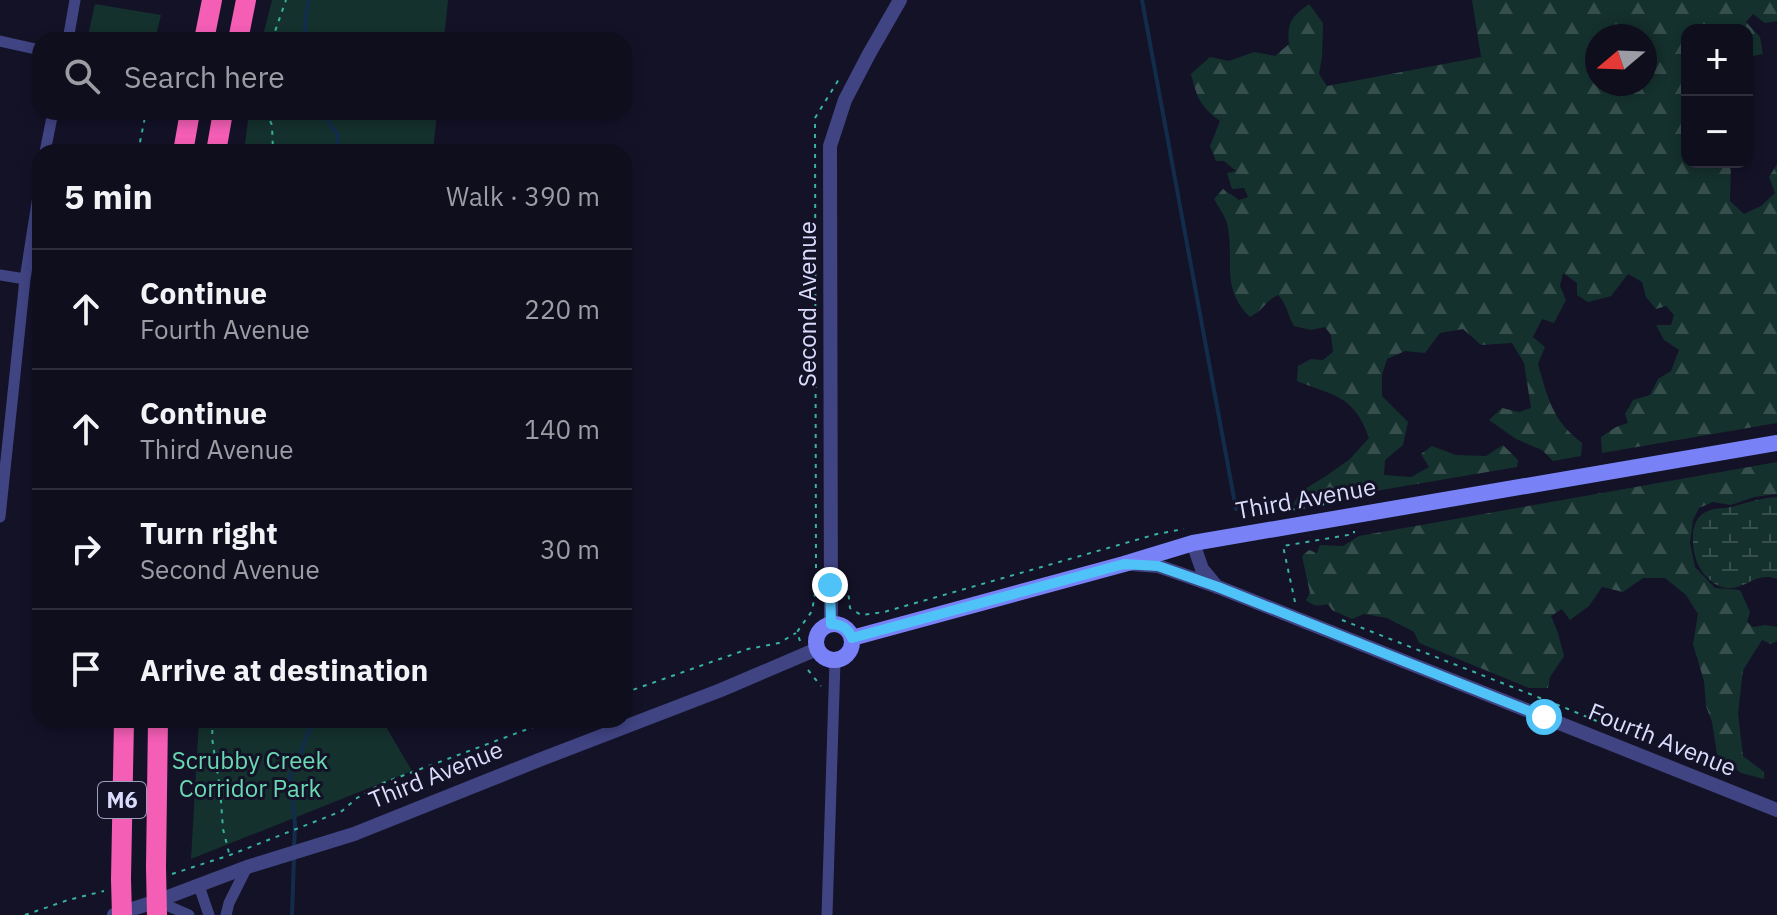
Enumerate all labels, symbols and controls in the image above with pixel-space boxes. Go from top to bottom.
north arrow [1585,24,1657,96]
map controls [1681,24,1753,168]
button: + [1681,24,1753,96]
search box [32,32,632,120]
icon: search [60,54,104,98]
text: Search here [124,57,285,96]
button: − [1681,96,1753,168]
text: 5 min [64,174,153,218]
text: Walk · 390 m [446,179,600,213]
street label: Second Avenue [791,221,823,387]
text: Continue [140,273,267,312]
icon: ahead [64,287,108,331]
text: 220 m [524,292,600,326]
text: Fourth Avenue [140,312,310,346]
text: Continue [140,393,267,432]
icon: ahead [64,407,108,451]
text: 140 m [524,412,600,446]
text: Third Avenue [140,432,294,466]
street label: Third Avenue [1233,470,1378,526]
text: Turn right [140,513,278,552]
icon: right [64,527,108,571]
text: 30 m [540,532,600,566]
text: Second Avenue [140,552,320,586]
route end [812,567,848,603]
icon: arrive [64,647,108,691]
text: Arrive at destination [140,650,428,689]
street label: Fourth Avenue [1584,695,1741,783]
route start [1526,699,1562,735]
street label: Third Avenue [364,733,507,815]
park label: Scrubby Creek Corridor Park [172,744,329,804]
road number: M6 [98,782,146,818]

